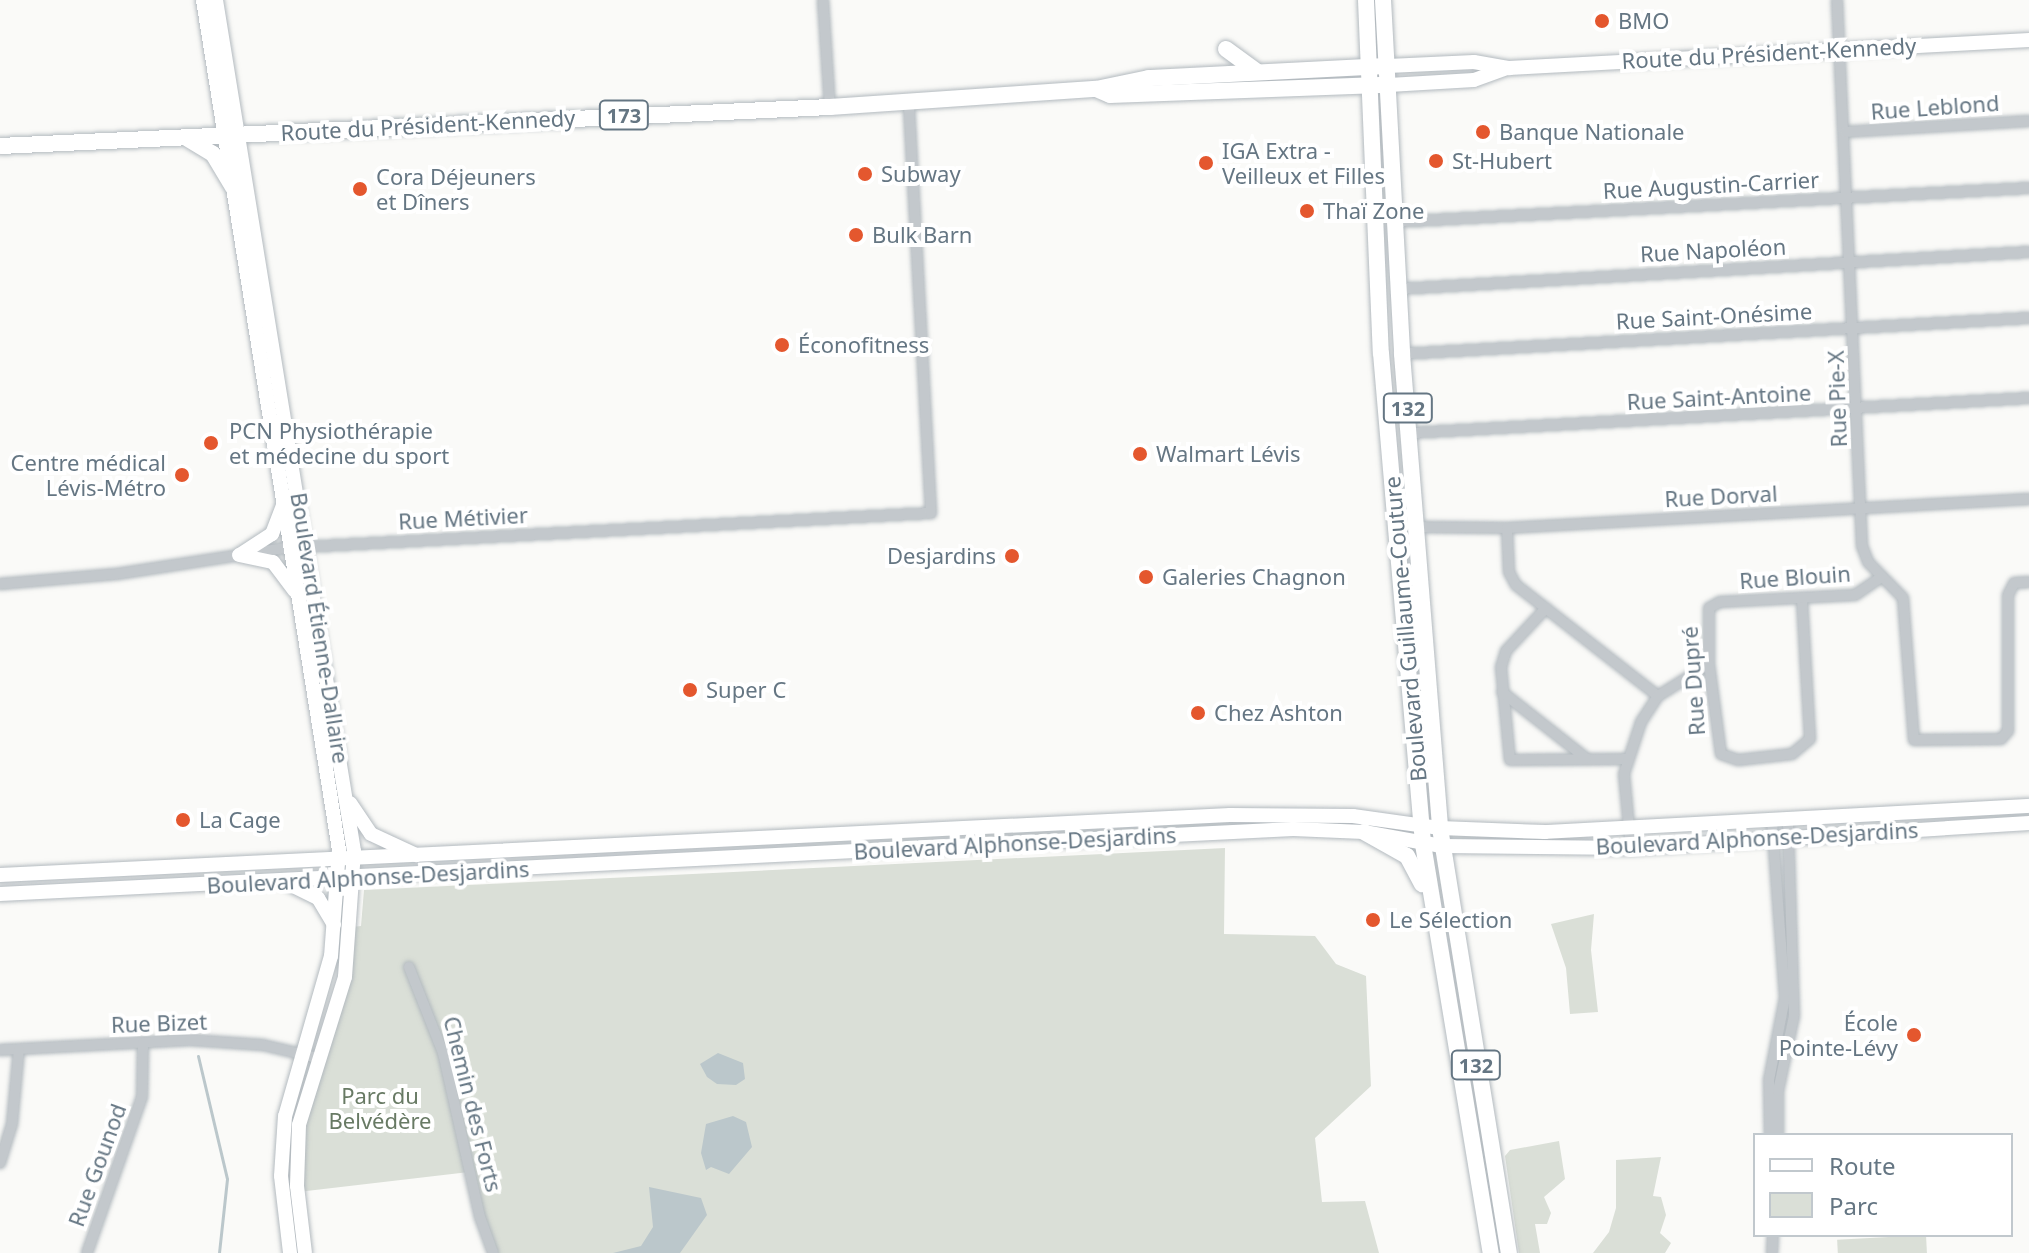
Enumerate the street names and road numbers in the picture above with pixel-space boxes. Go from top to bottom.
street label: Route du Président-Kennedy [1621,32,1917,74]
street label: Rue Leblond [1870,89,2000,125]
road number: 173 [598,99,650,131]
street label: Route du Président-Kennedy [280,104,576,146]
street label: Rue Augustin-Carrier [1602,166,1820,204]
street label: Rue Napoléon [1639,233,1787,267]
street label: Rue Saint-Onésime [1615,298,1813,334]
street label: Rue Pie-X [1822,350,1852,448]
street label: Rue Saint-Antoine [1626,379,1812,415]
road number: 132 [1382,392,1434,424]
street label: Boulevard Guillaume-Couture [1379,475,1431,783]
street label: Rue Dorval [1664,480,1778,512]
street label: Boulevard Étienne-Dallaire [286,491,354,765]
street label: Rue Métivier [398,501,528,535]
street label: Rue Blouin [1738,560,1852,594]
street label: Rue Dupré [1676,625,1710,737]
street label: Boulevard Alphonse-Desjardins [1595,816,1919,860]
street label: Boulevard Alphonse-Desjardins [853,821,1177,865]
street label: Boulevard Alphonse-Desjardins [206,855,530,899]
street label: Rue Bizet [111,1008,207,1038]
street label: Chemin des Forts [438,1013,508,1195]
road number: 132 [1450,1049,1502,1081]
street label: Rue Gounod [63,1100,131,1230]

